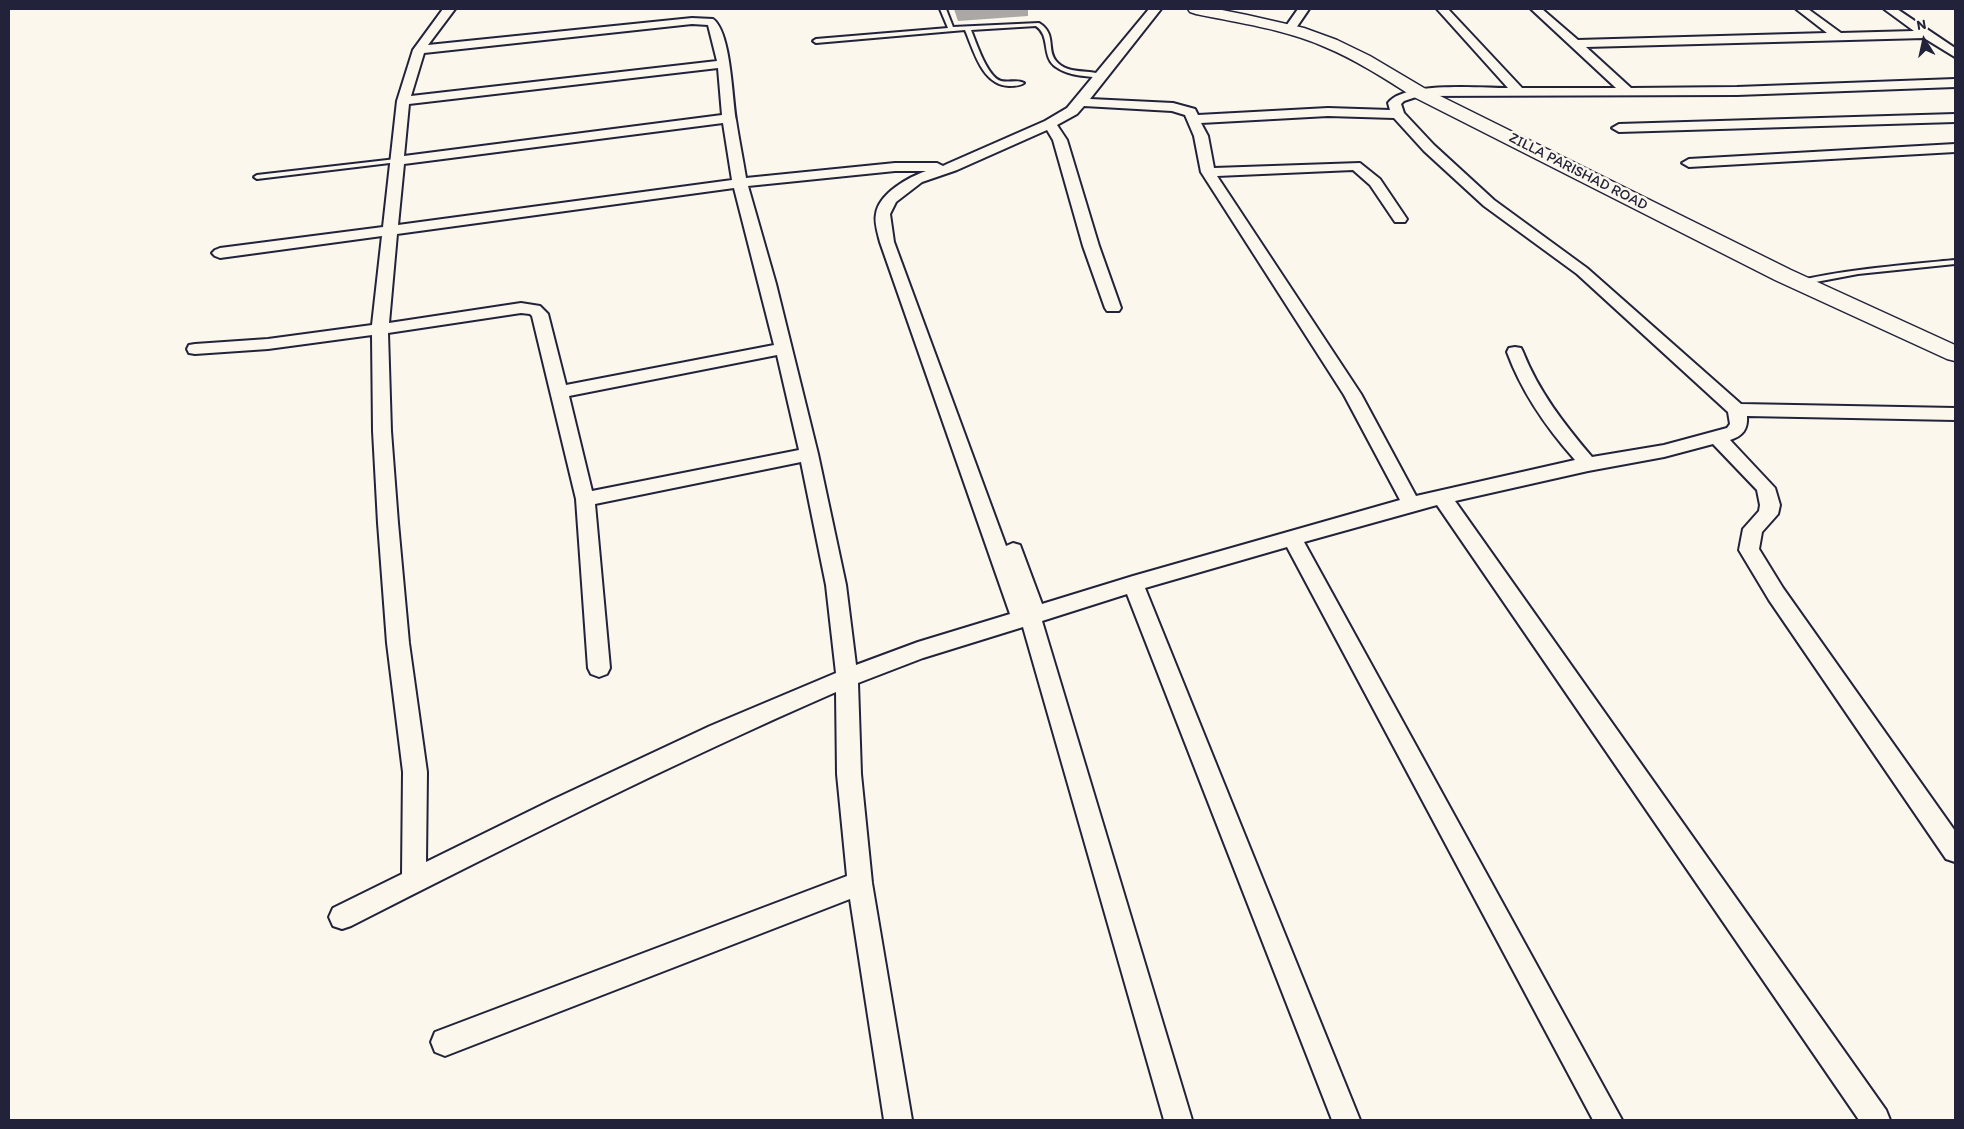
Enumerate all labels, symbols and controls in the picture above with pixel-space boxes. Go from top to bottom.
north arrow [1899,15,1949,65]
text: N [1915,16,1927,34]
street label: ZILLA PARISHAD ROAD [1506,129,1650,215]

